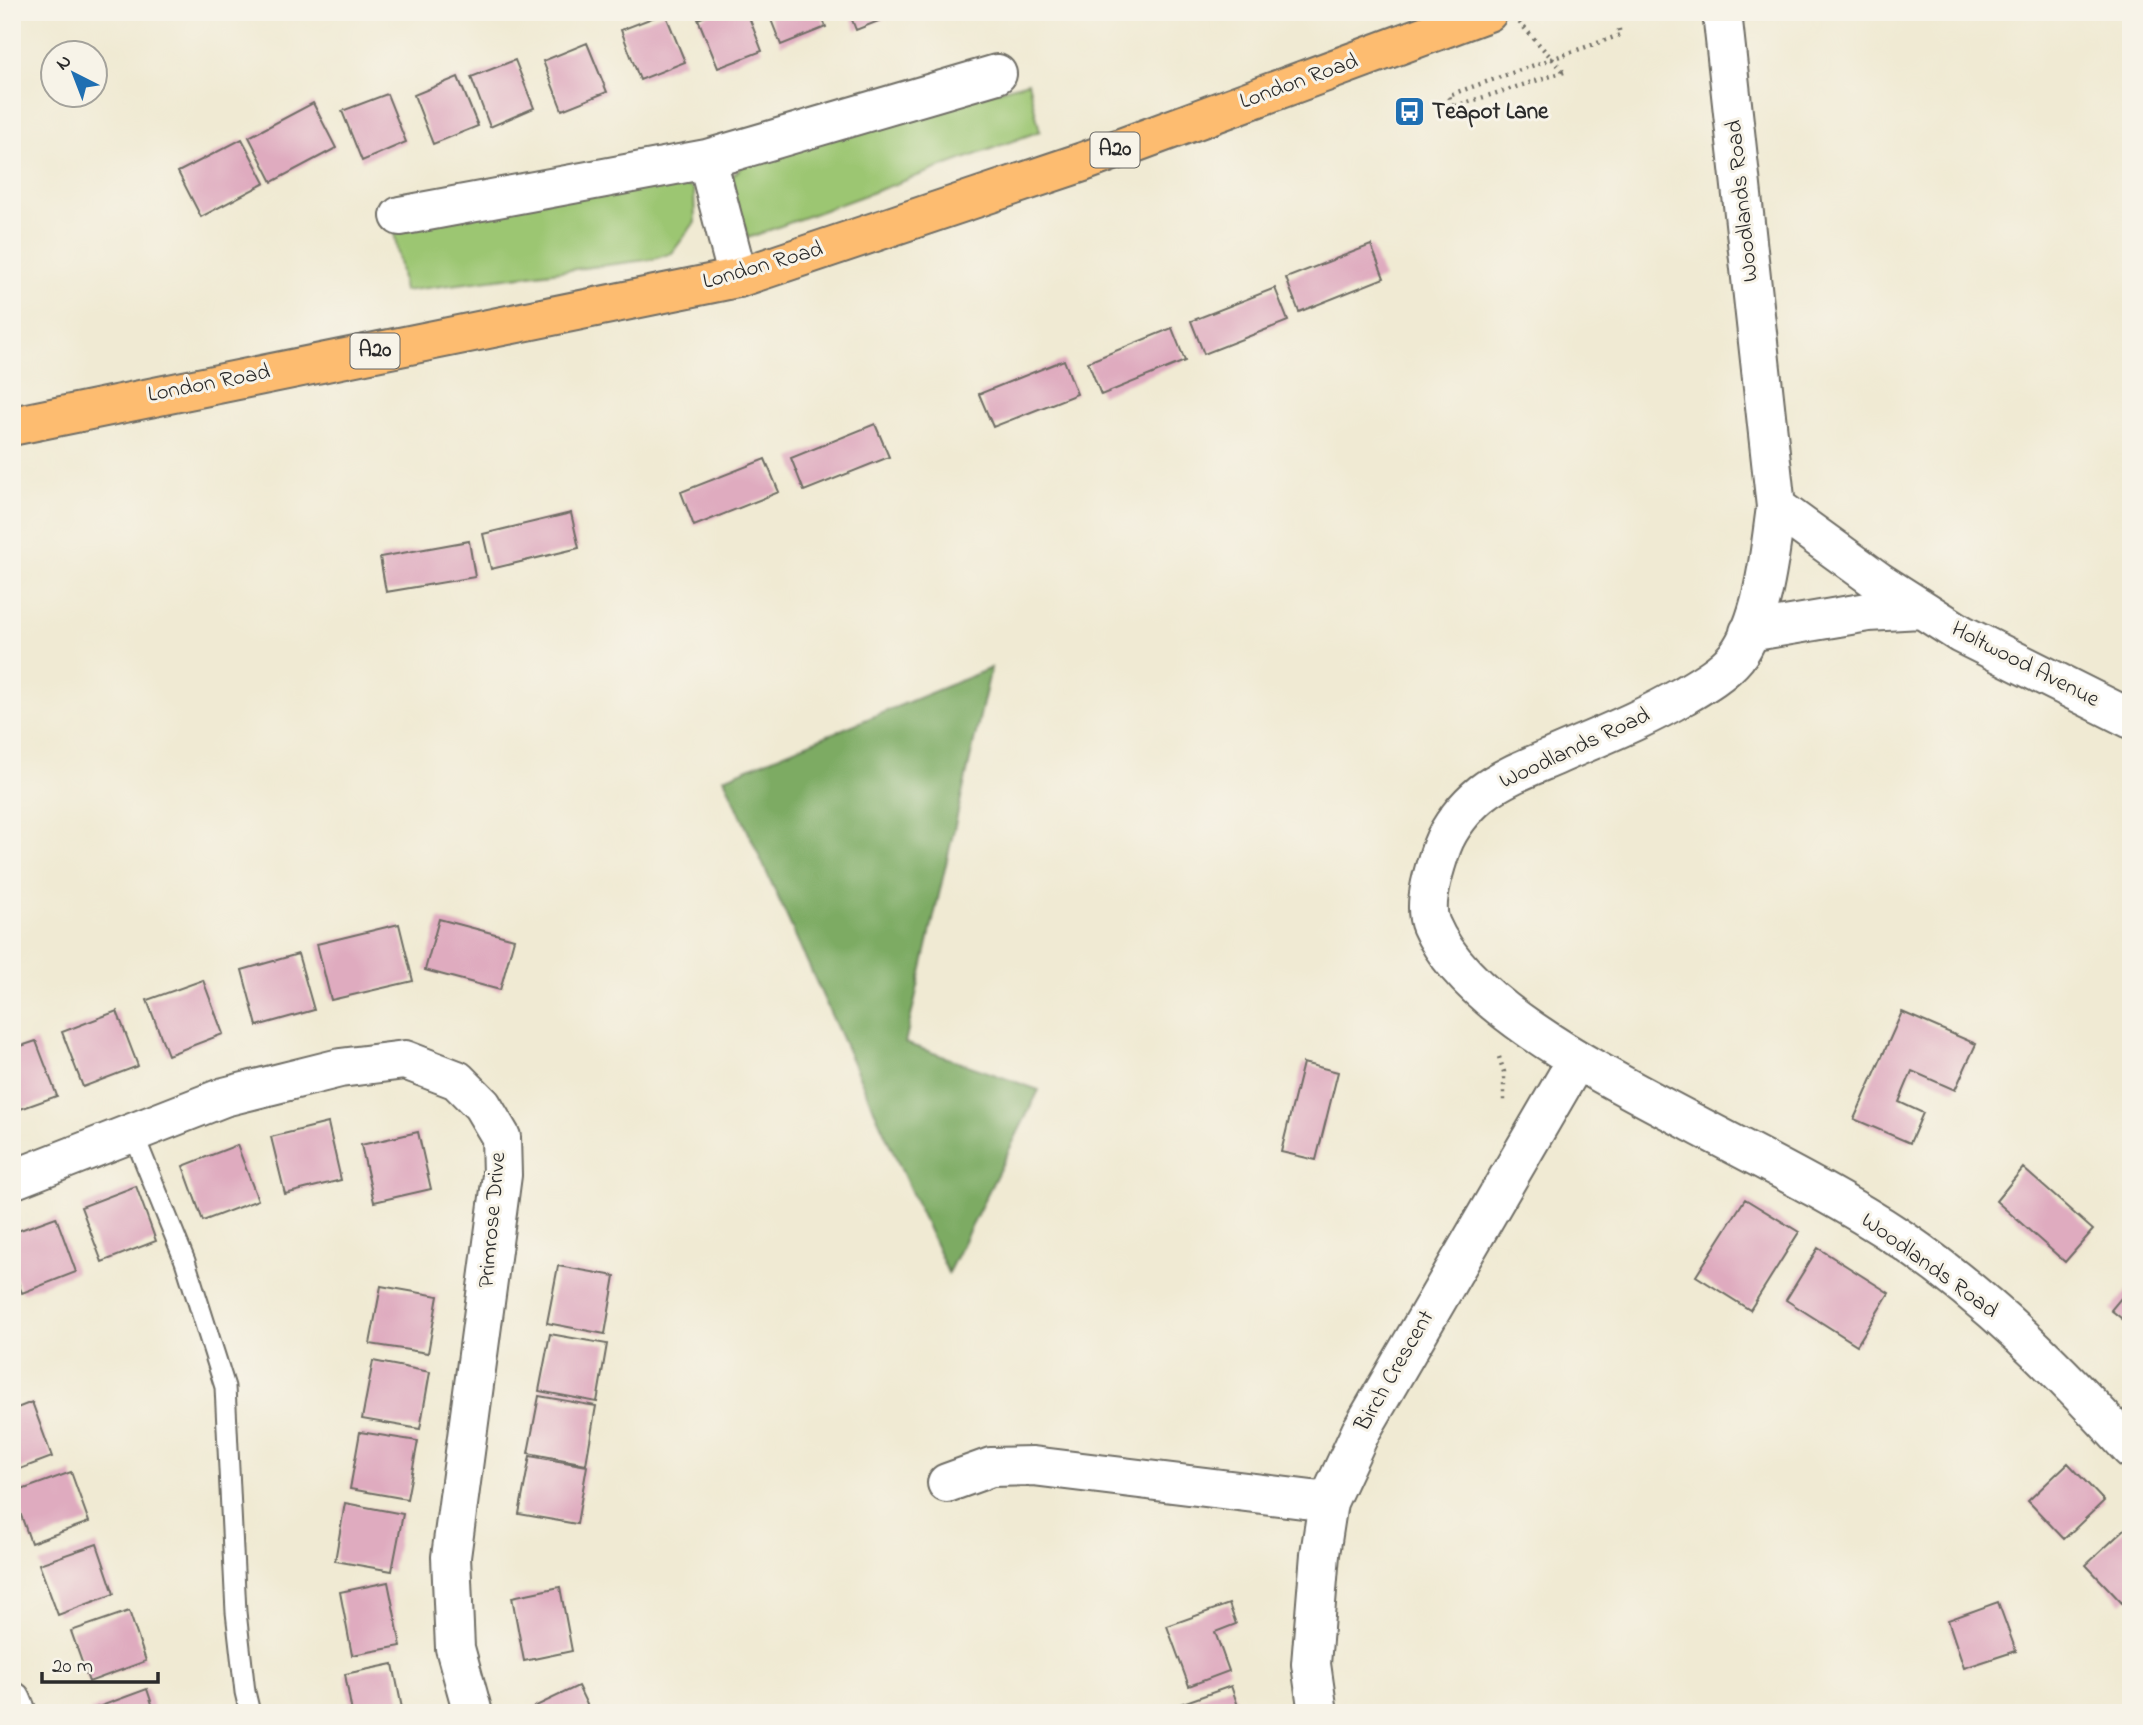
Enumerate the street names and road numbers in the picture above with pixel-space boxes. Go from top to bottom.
street label: London Road [1235,45,1363,119]
street label: Woodlands Road [1718,118,1768,284]
road number: A20 [1090,132,1140,168]
street label: London Road [699,233,827,299]
road number: A20 [350,334,400,368]
street label: London Road [145,356,273,412]
street label: Holtwood Avenue [1945,613,2105,717]
street label: Woodlands Road [1494,700,1656,798]
street label: Primrose Drive [471,1150,515,1289]
street label: Woodlands Road [1853,1205,2005,1327]
street label: Birch Crescent [1346,1304,1443,1439]

